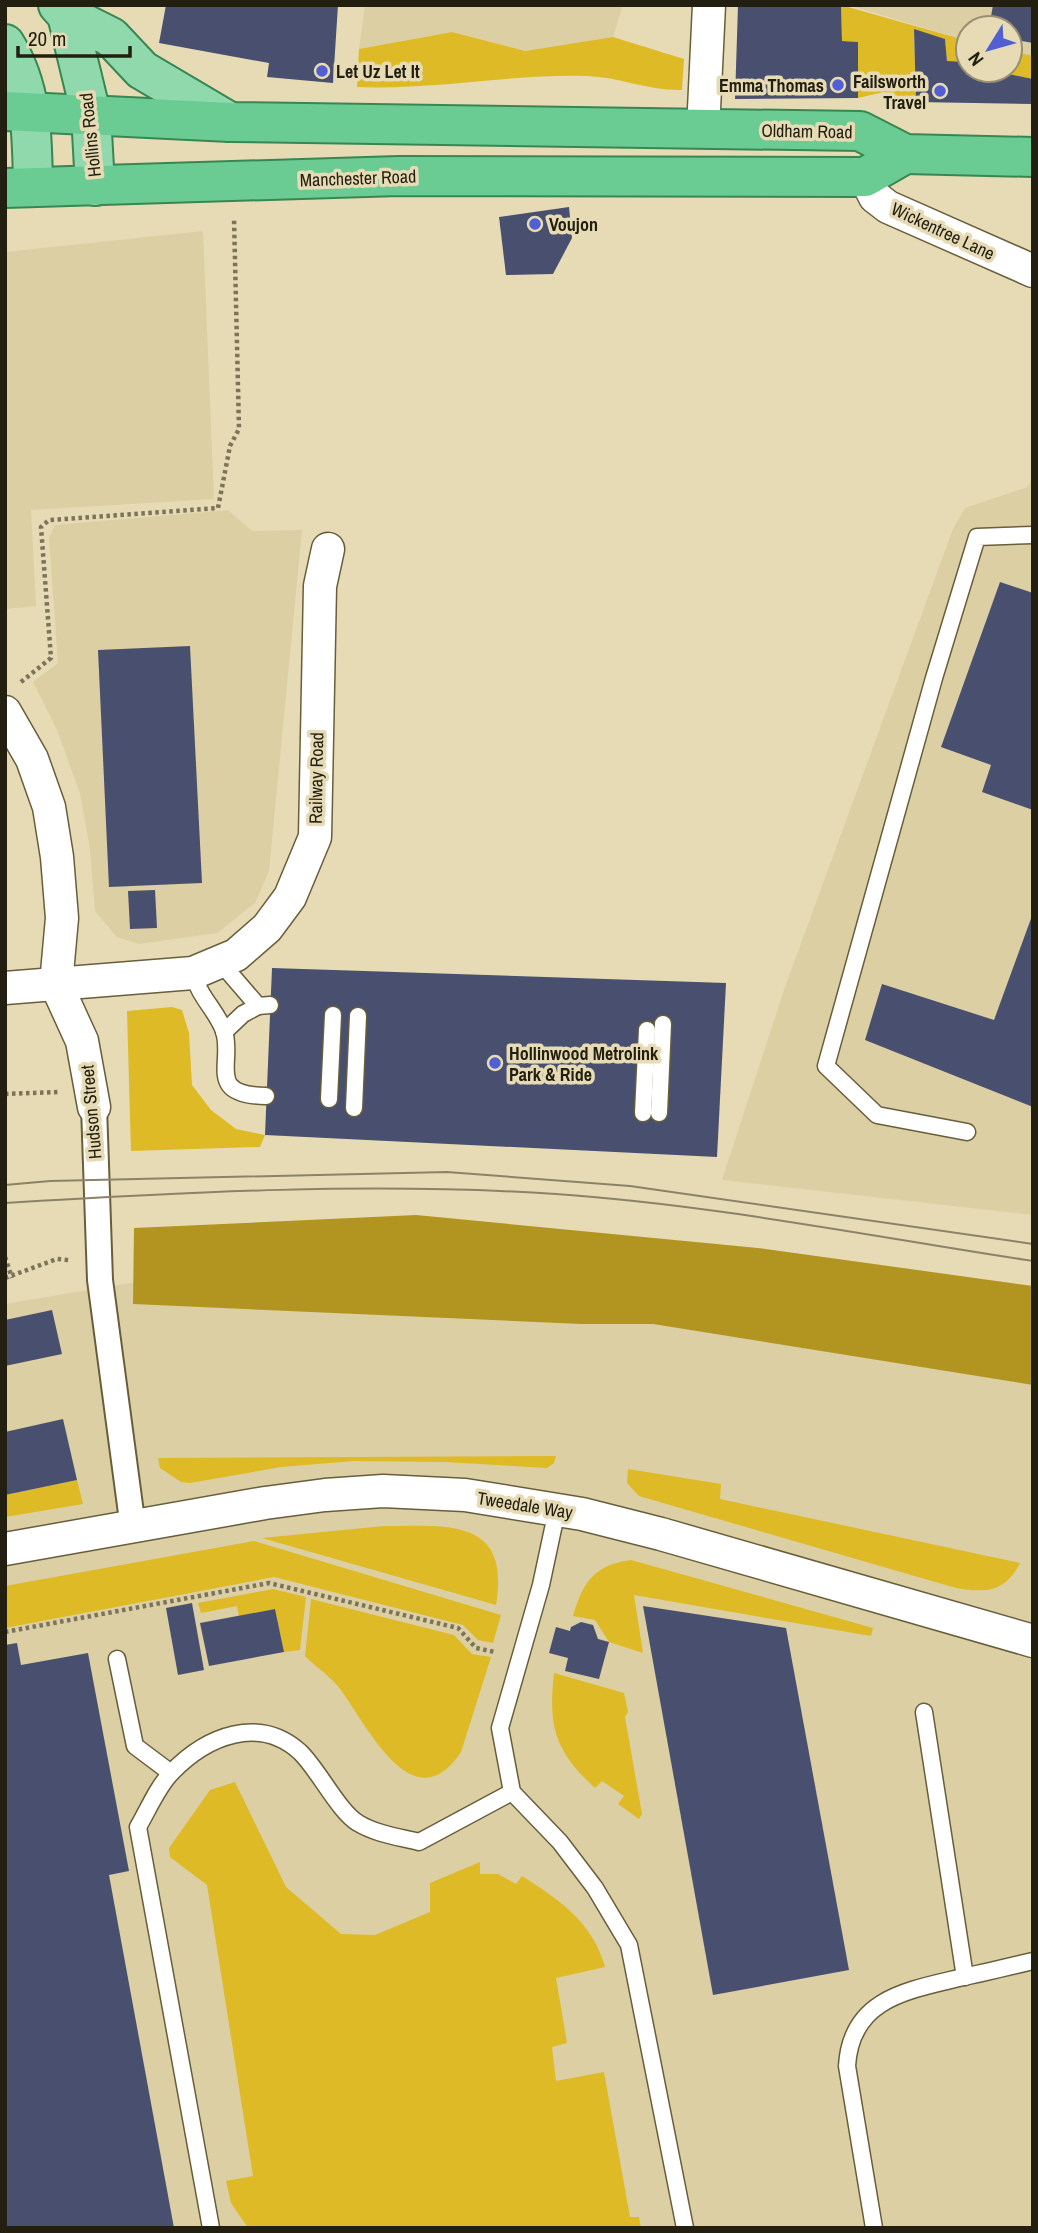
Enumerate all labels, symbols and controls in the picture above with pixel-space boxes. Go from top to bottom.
scale bar [18,14,130,58]
north arrow [954,14,1024,84]
text: 20 m [28,24,66,53]
text: N [962,47,989,72]
place label: Let Uz Let It [336,59,420,84]
marker: Let Uz Let It [314,63,330,79]
place label: Failsworth Travel [853,69,926,115]
place label: Emma Thomas [719,73,824,98]
marker: Emma Thomas [830,77,846,93]
marker: Failsworth Travel [932,83,948,99]
street label: Hollins Road [73,92,107,178]
street label: Oldham Road [761,118,853,144]
street label: Manchester Road [299,163,417,193]
street label: Wickentree Lane [887,196,999,266]
place label: Voujon [549,212,598,237]
marker: Voujon [527,216,543,232]
street label: Railway Road [303,732,329,824]
place label: Hollinwood Metrolink Park & Ride [509,1041,659,1087]
marker: Hollinwood Metrolink Park & Ride [487,1055,503,1071]
street label: Hudson Street [74,1064,108,1160]
street label: Tweedale Way [476,1485,575,1525]

